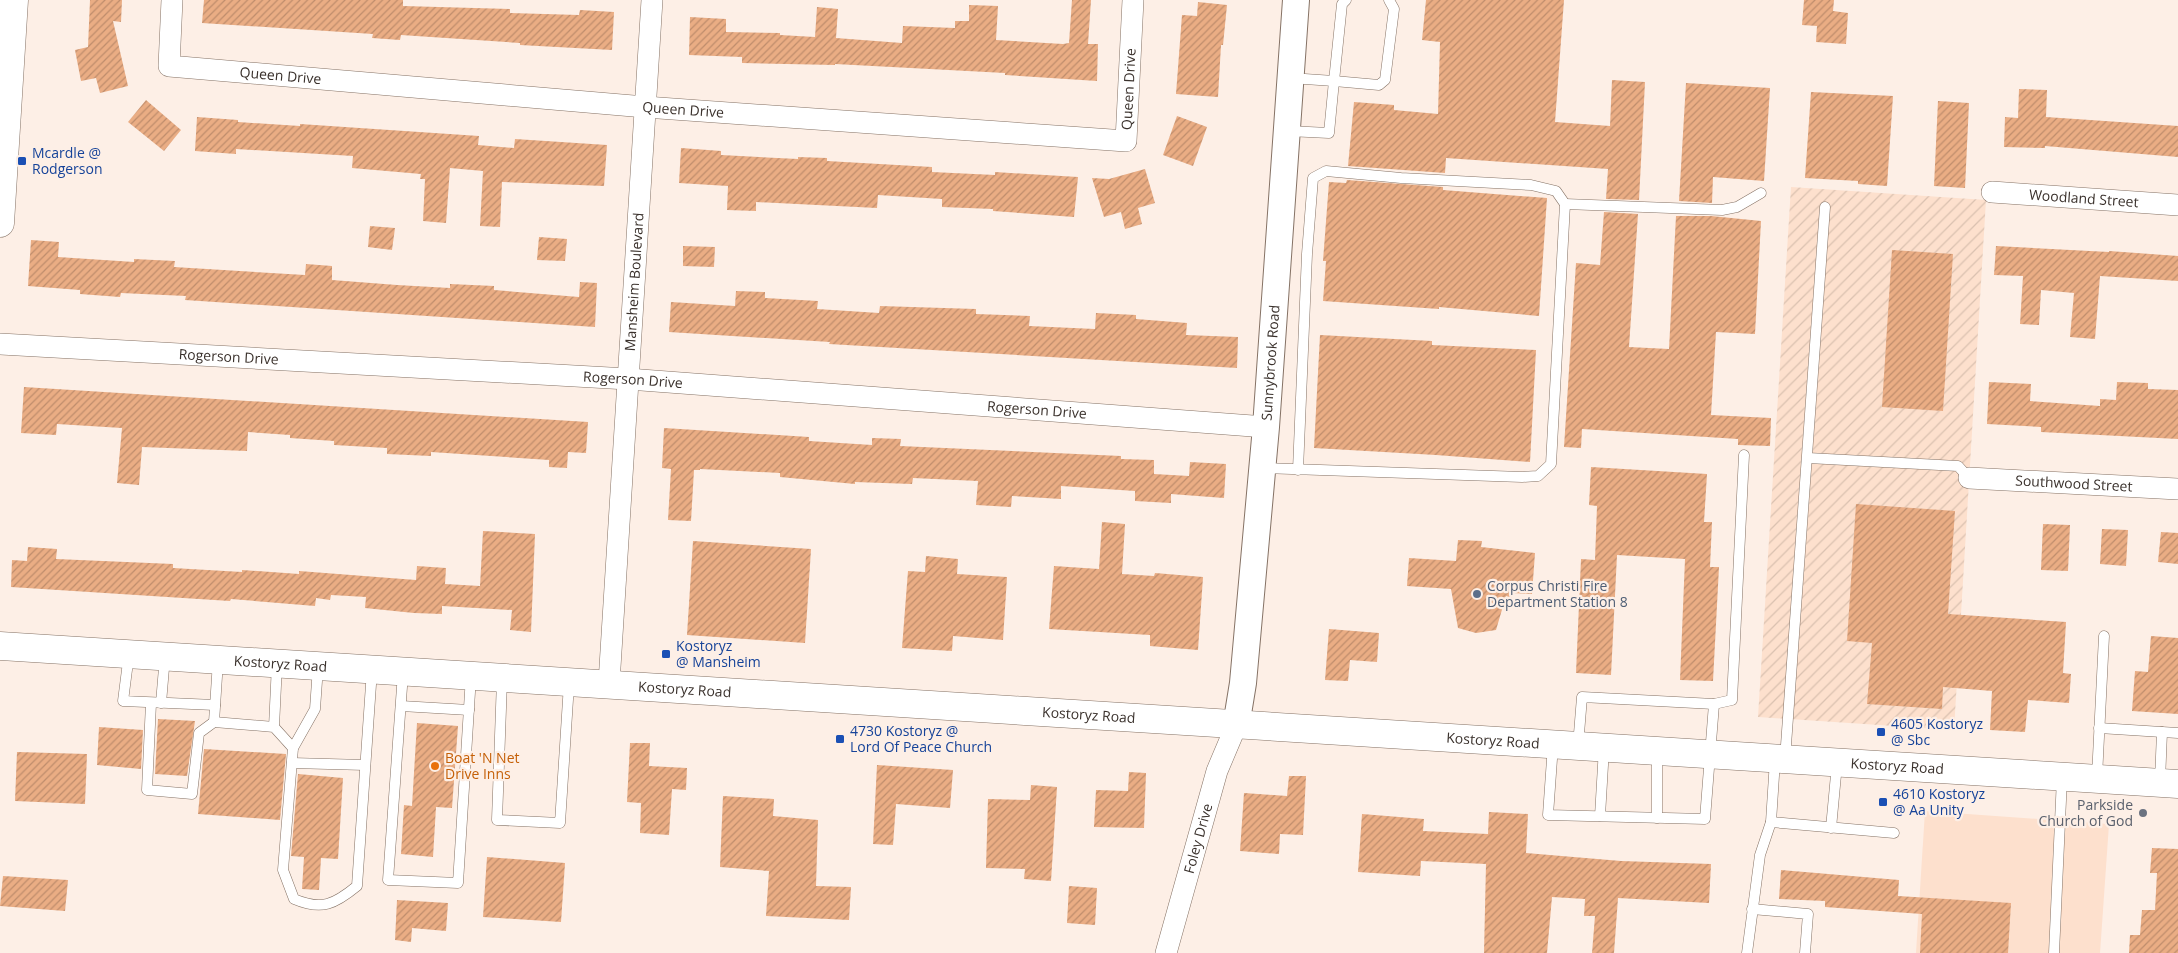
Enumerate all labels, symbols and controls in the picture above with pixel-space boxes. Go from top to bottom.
street label: Queen Drive [1117,48,1140,130]
street label: Queen Drive [239,62,322,88]
street label: Queen Drive [642,97,725,122]
place label: Mcardle @ Rodgerson [32,143,103,178]
marker: Mcardle @ Rodgerson [16,155,28,167]
street label: Woodland Street [2028,185,2139,211]
street label: Mansheim Boulevard [620,212,648,352]
street label: Sunnybrook Road [1256,304,1284,421]
street label: Rogerson Drive [178,344,279,369]
street label: Rogerson Drive [583,367,684,392]
street label: Rogerson Drive [986,396,1088,422]
street label: Southwood Street [2015,470,2133,496]
place label: Corpus Christi Fire Department Station 8 [1487,576,1628,611]
marker: Corpus Christi Fire Department Station 8 [1471,588,1483,600]
place label: Kostoryz @ Mansheim [676,636,761,671]
marker: Kostoryz @ Mansheim [660,648,672,660]
street label: Kostoryz Road [233,651,328,676]
street label: Kostoryz Road [637,676,732,701]
street label: Kostoryz Road [1042,702,1136,727]
place label: 4605 Kostoryz @ Sbc [1891,714,1983,749]
place label: 4730 Kostoryz @ Lord Of Peace Church [850,721,992,756]
marker: 4605 Kostoryz @ Sbc [1875,726,1887,738]
street label: Kostoryz Road [1446,728,1540,753]
marker: 4730 Kostoryz @ Lord Of Peace Church [834,733,846,745]
place label: Boat 'N Net Drive Inns [445,748,520,783]
street label: Kostoryz Road [1850,753,1944,778]
marker: Boat 'N Net Drive Inns [429,760,441,772]
place label: 4610 Kostoryz @ Aa Unity [1893,784,1985,819]
place label: Parkside Church of God [2038,795,2133,830]
marker: 4610 Kostoryz @ Aa Unity [1877,796,1889,808]
street label: Foley Drive [1179,801,1217,876]
marker: Parkside Church of God [2137,807,2149,819]

